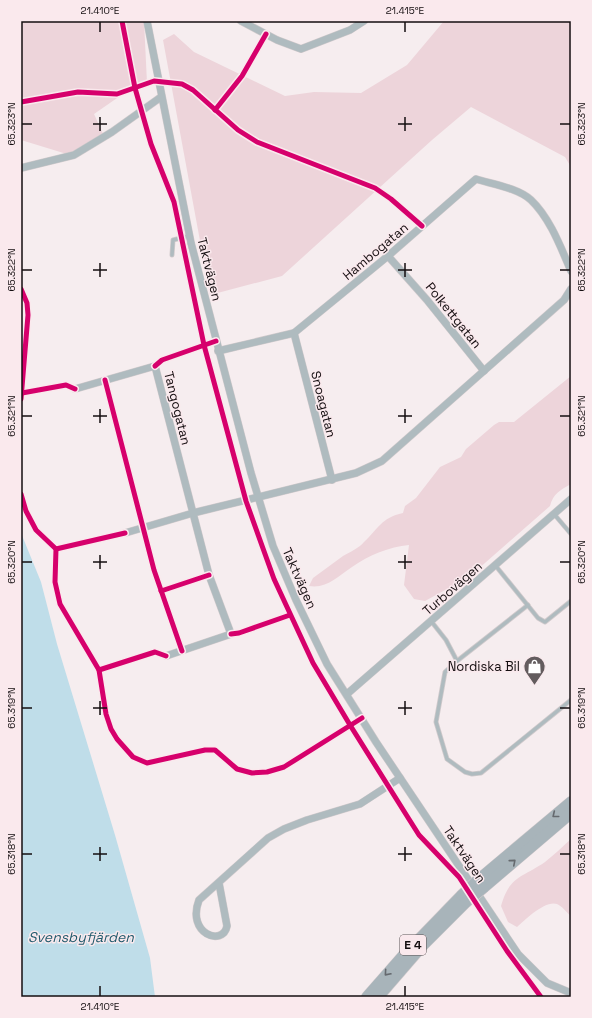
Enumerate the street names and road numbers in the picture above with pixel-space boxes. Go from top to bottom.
street label: Hambogatan [339,219,412,284]
street label: Taktvägen [193,235,226,303]
street label: Polkettgatan [422,279,485,352]
street label: Snoagatan [307,369,340,439]
street label: Tangogatan [160,370,195,447]
street label: Taktvägen [279,545,321,611]
street label: Turbovägen [419,558,486,619]
street label: Taktvägen [439,823,490,886]
road number: E 4 [400,935,426,955]

